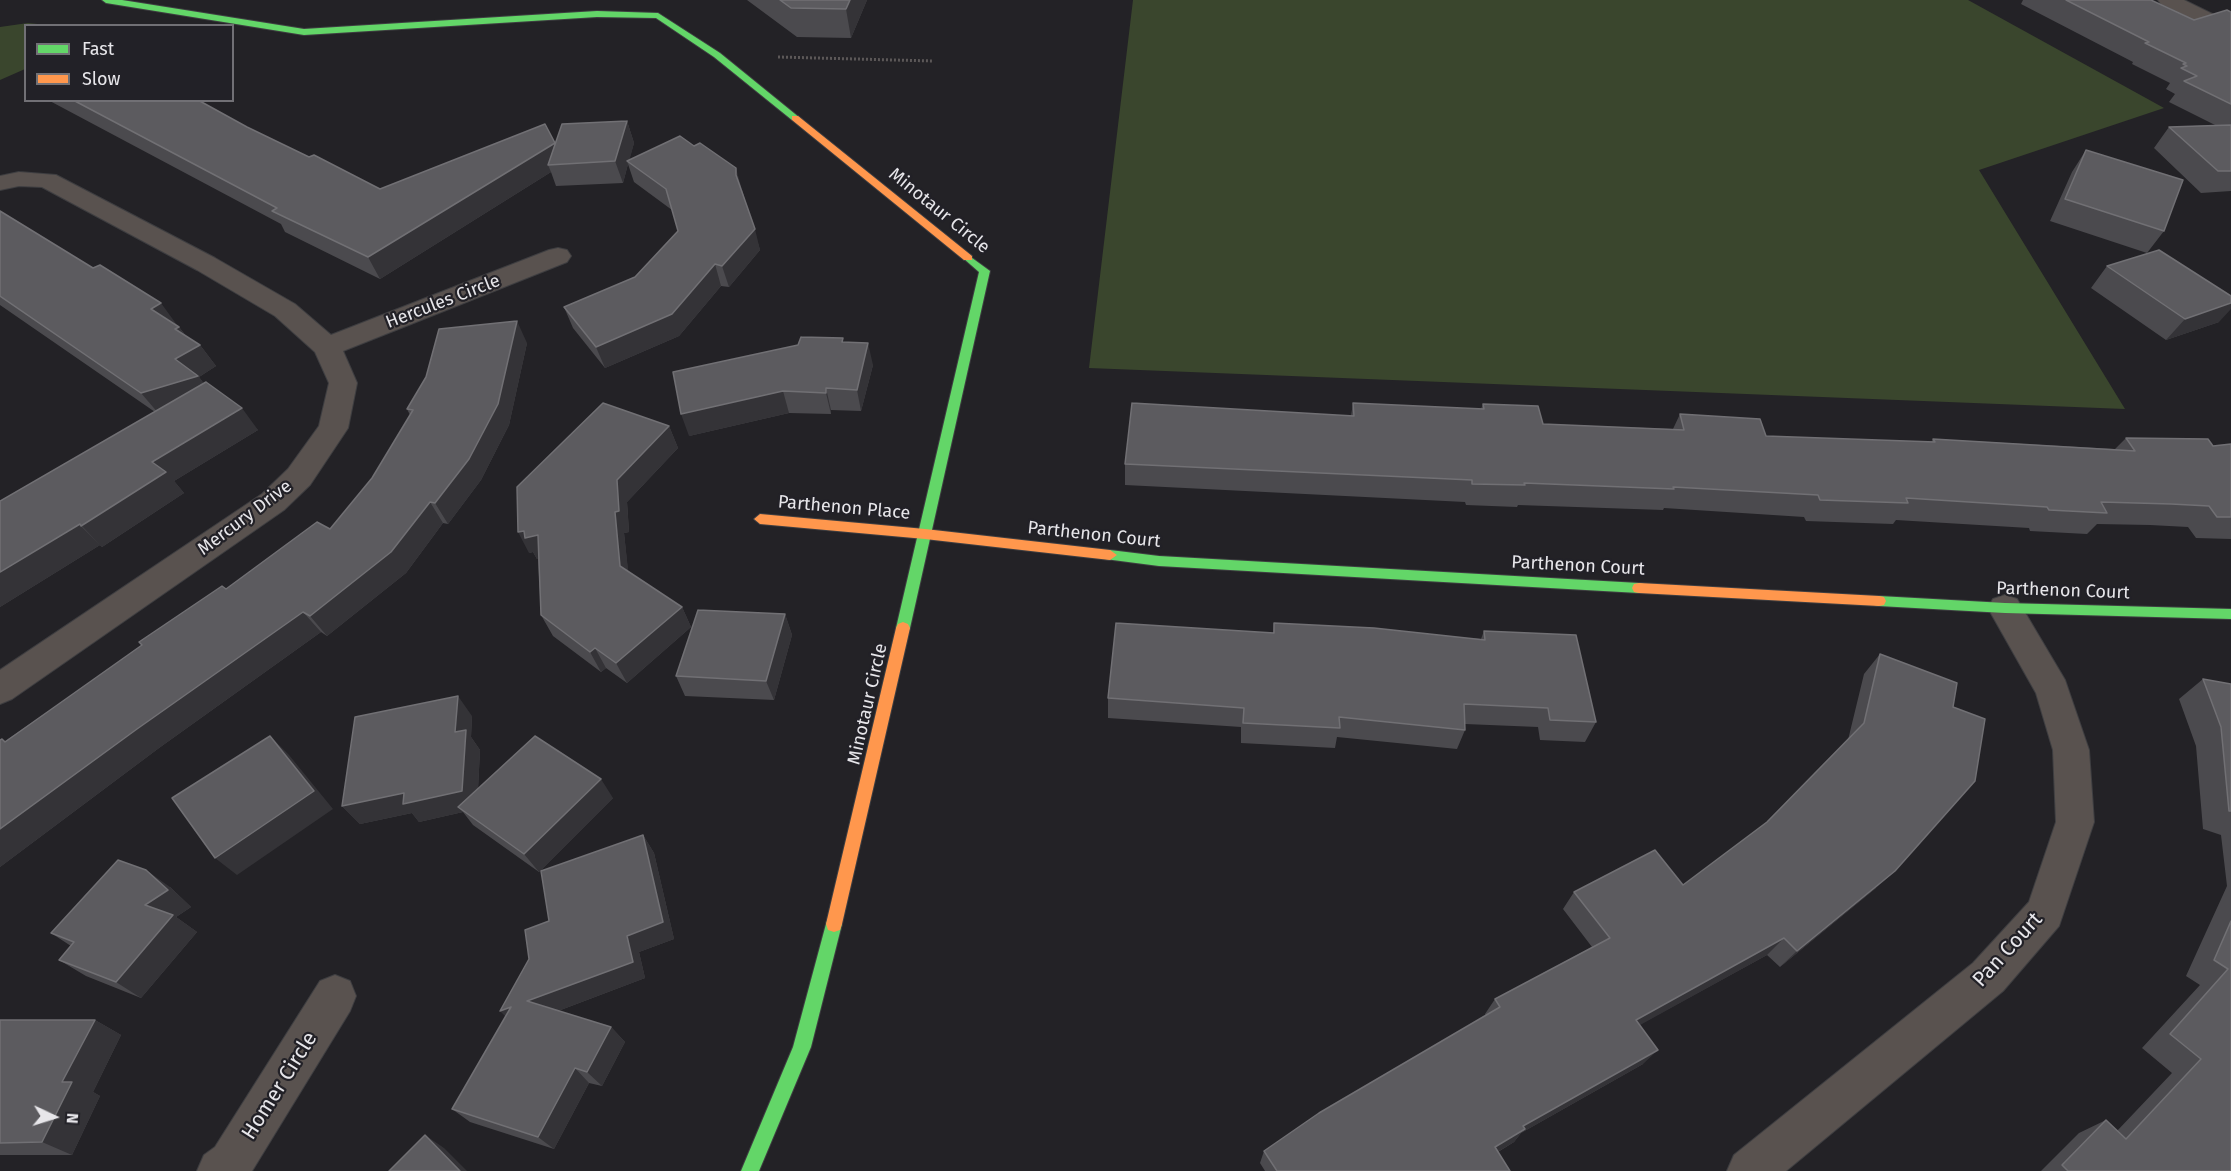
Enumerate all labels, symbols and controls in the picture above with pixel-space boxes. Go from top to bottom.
legend [24,24,234,102]
text: Fast [82,38,114,60]
text: Slow [82,68,120,90]
street label: Minotaur Circle [884,164,994,258]
street label: Hercules Circle [383,270,503,334]
street label: Mercury Drive [194,476,296,560]
street label: Parthenon Place [777,491,911,525]
street label: Parthenon Court [1026,517,1162,553]
street label: Parthenon Court [1511,552,1645,580]
street label: Parthenon Court [1996,578,2130,604]
street label: Minotaur Circle [844,641,892,767]
street label: Pan Court [1968,907,2048,993]
street label: Homer Circle [237,1027,323,1145]
north arrow [24,1087,84,1147]
text: N [63,1112,82,1124]

